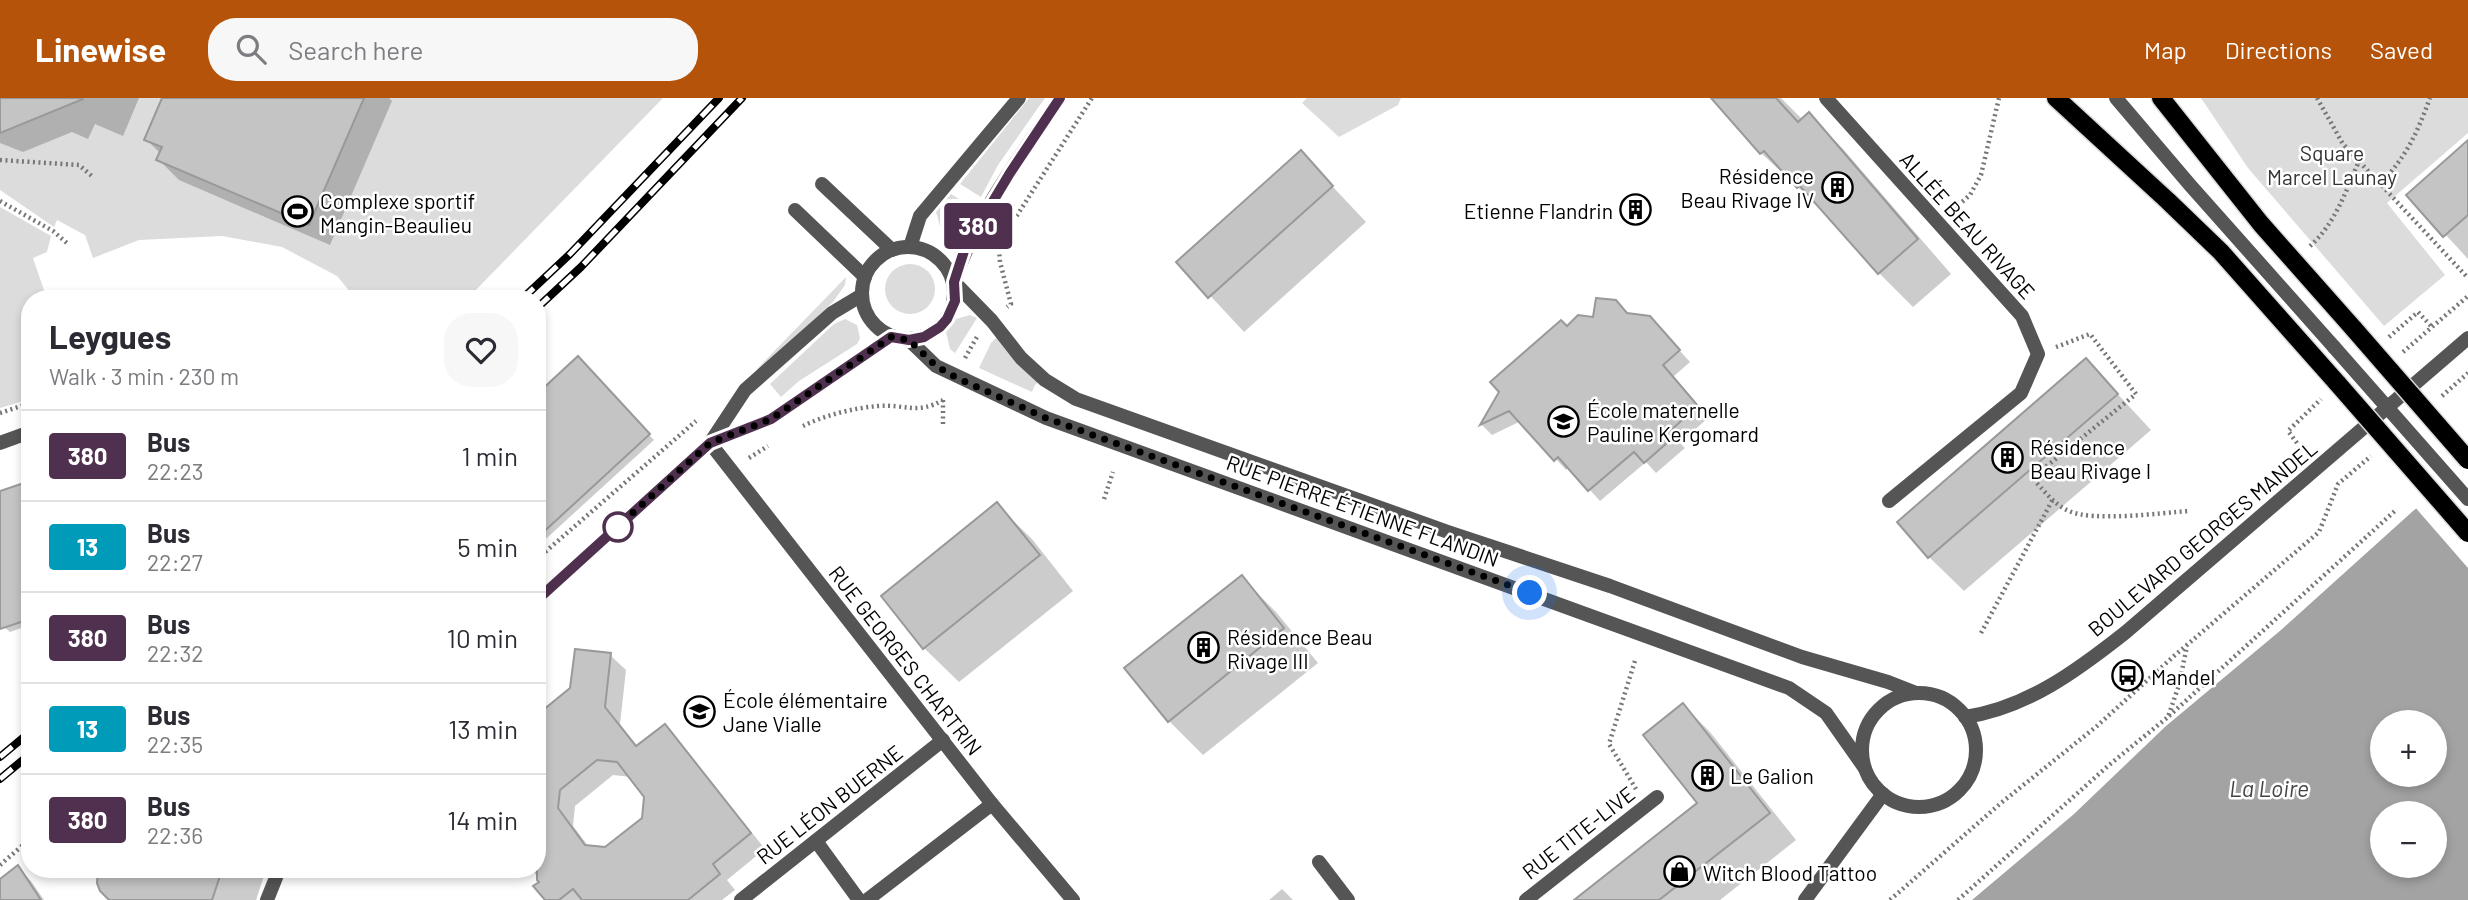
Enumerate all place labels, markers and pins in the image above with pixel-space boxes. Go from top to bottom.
place label: Résidence Beau Rivage IV [1680,163,1814,212]
building icon: Résidence Beau Rivage IV [1820,170,1854,204]
place label: Complexe sportif Mangin-Beaulieu [320,188,475,237]
building icon: Etienne Flandrin [1619,193,1653,227]
sports icon: Complexe sportif Mangin-Beaulieu [280,195,314,229]
place label: Etienne Flandrin [1464,198,1613,223]
place label: École maternelle Pauline Kergomard [1587,397,1759,446]
school or university icon: École maternelle Pauline Kergomard [1547,404,1581,438]
place label: Résidence Beau Rivage I [2030,434,2151,483]
building icon: Résidence Beau Rivage I [1990,441,2024,475]
unlabelled marker [603,512,633,542]
place label: Résidence Beau Rivage III [1227,624,1373,673]
building icon: Résidence Beau Rivage III [1187,631,1221,665]
bus stop icon: Mandel [2111,659,2145,693]
place label: Mandel [2151,664,2215,689]
place label: École élémentaire Jane Vialle [723,687,888,736]
school or university icon: École élémentaire Jane Vialle [683,694,717,728]
building icon: Le Galion [1690,758,1724,792]
place label: Le Galion [1730,763,1814,788]
shop icon: Witch Blood Tattoo [1663,855,1697,889]
place label: Witch Blood Tattoo [1703,860,1877,885]

